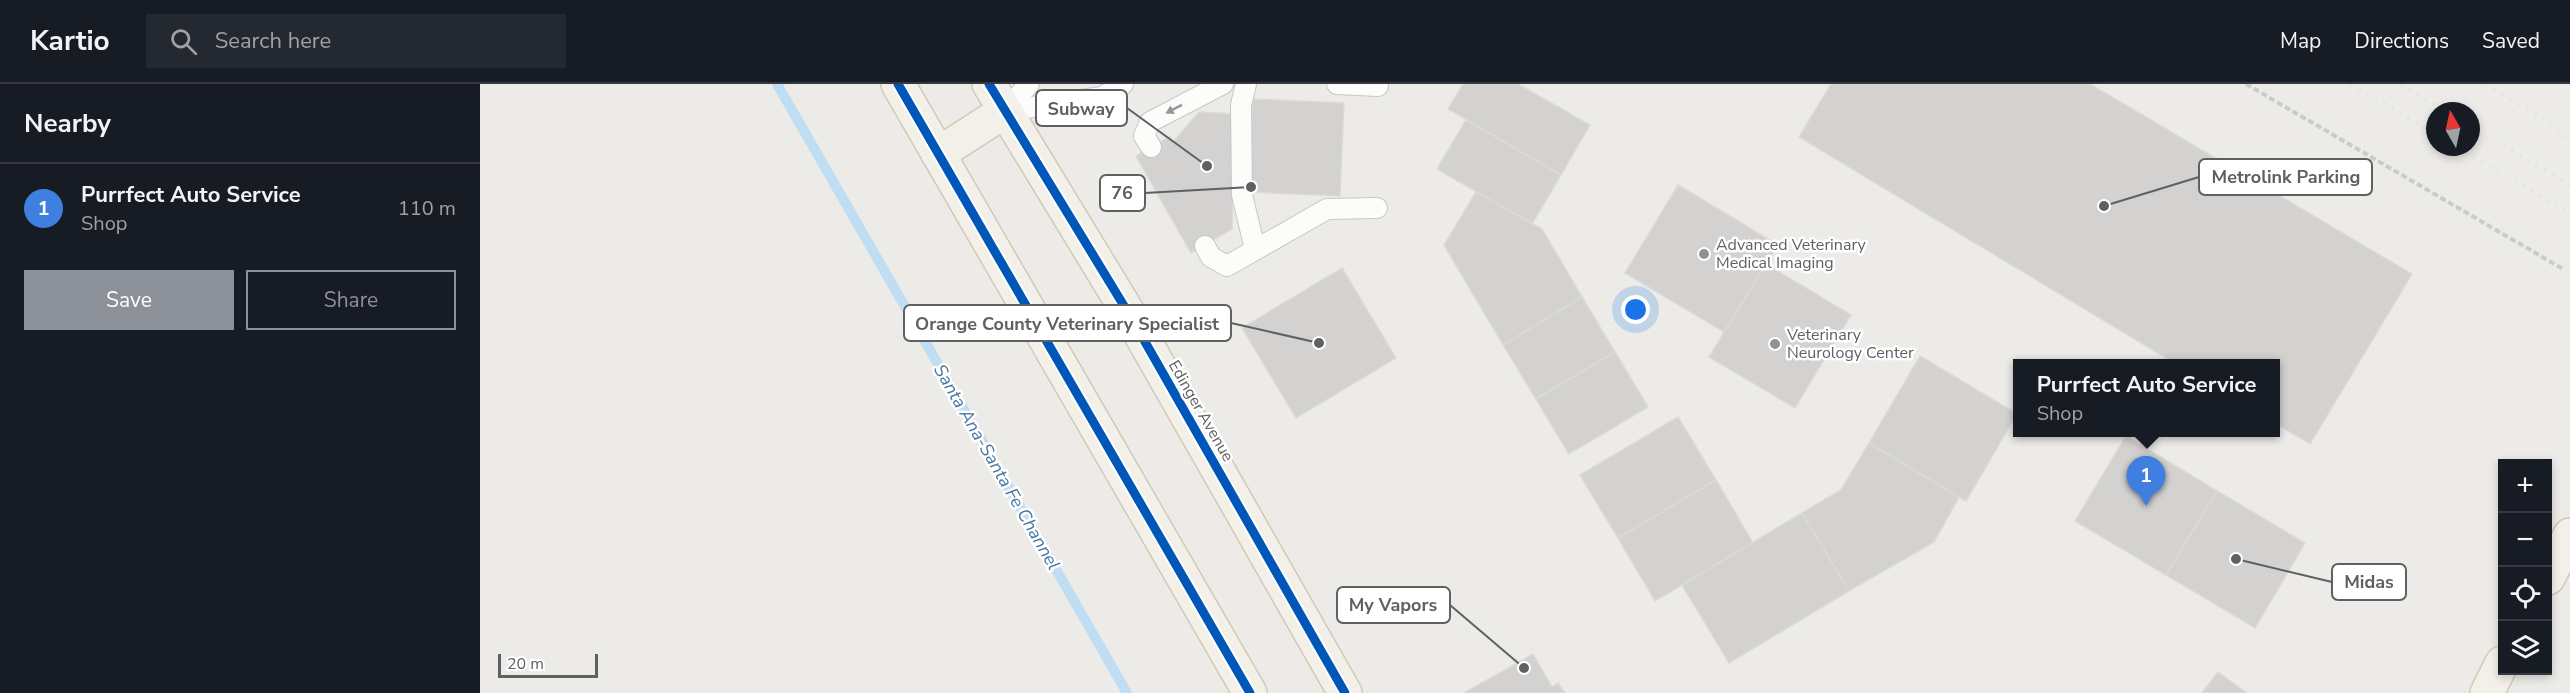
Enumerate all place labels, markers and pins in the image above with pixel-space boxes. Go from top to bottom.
callout: Subway [1036,90,1127,126]
callout: Metrolink Parking [2199,159,2372,195]
callout: 76 [1100,175,1145,211]
place label: Advanced Veterinary Medical Imaging [1716,234,1867,274]
marker: Advanced Veterinary Medical Imaging [1697,247,1711,261]
callout: Orange County Veterinary Specialist [904,305,1231,341]
place label: Veterinary Neurology Center [1786,324,1914,364]
marker: Veterinary Neurology Center [1768,337,1782,351]
pin: 1 [2126,456,2166,506]
callout: Midas [2332,564,2406,600]
callout: My Vapors [1337,587,1450,623]

